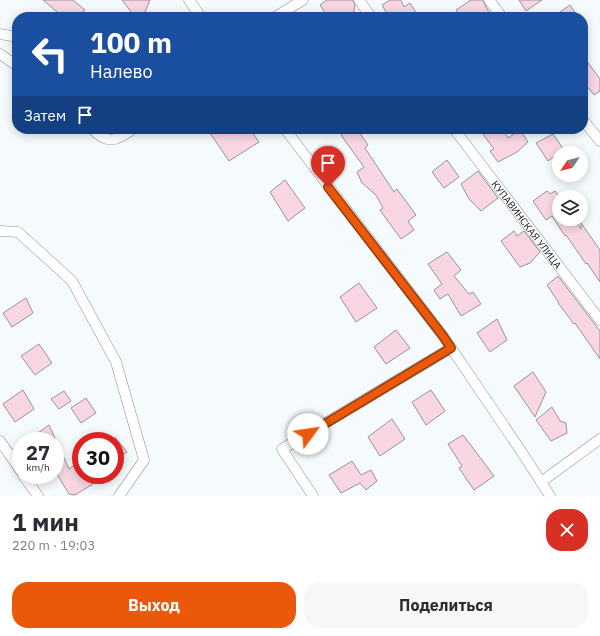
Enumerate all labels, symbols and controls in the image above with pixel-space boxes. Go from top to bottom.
text: 100 m [90,24,172,61]
icon: left [24,28,76,80]
text: Налево [90,60,153,83]
icon: arrive [74,104,96,126]
text: Затем [24,106,66,125]
pin [311,146,345,187]
north arrow [552,146,588,182]
map controls [552,146,588,226]
icon: arrive [317,152,339,174]
street label: КУПАВИНСКАЯ УЛИЦА [489,178,565,272]
button: layers [552,190,588,226]
position arrow [287,413,329,455]
speed limit sign: 30 [72,432,124,484]
text: 27 [26,439,50,466]
text: km/h [26,461,50,474]
text: 1 мин [12,506,79,538]
button: close [546,509,588,551]
text: 220 m · 19:03 [12,537,95,554]
button: Выход [12,582,296,628]
button: Поделиться [304,582,588,628]

